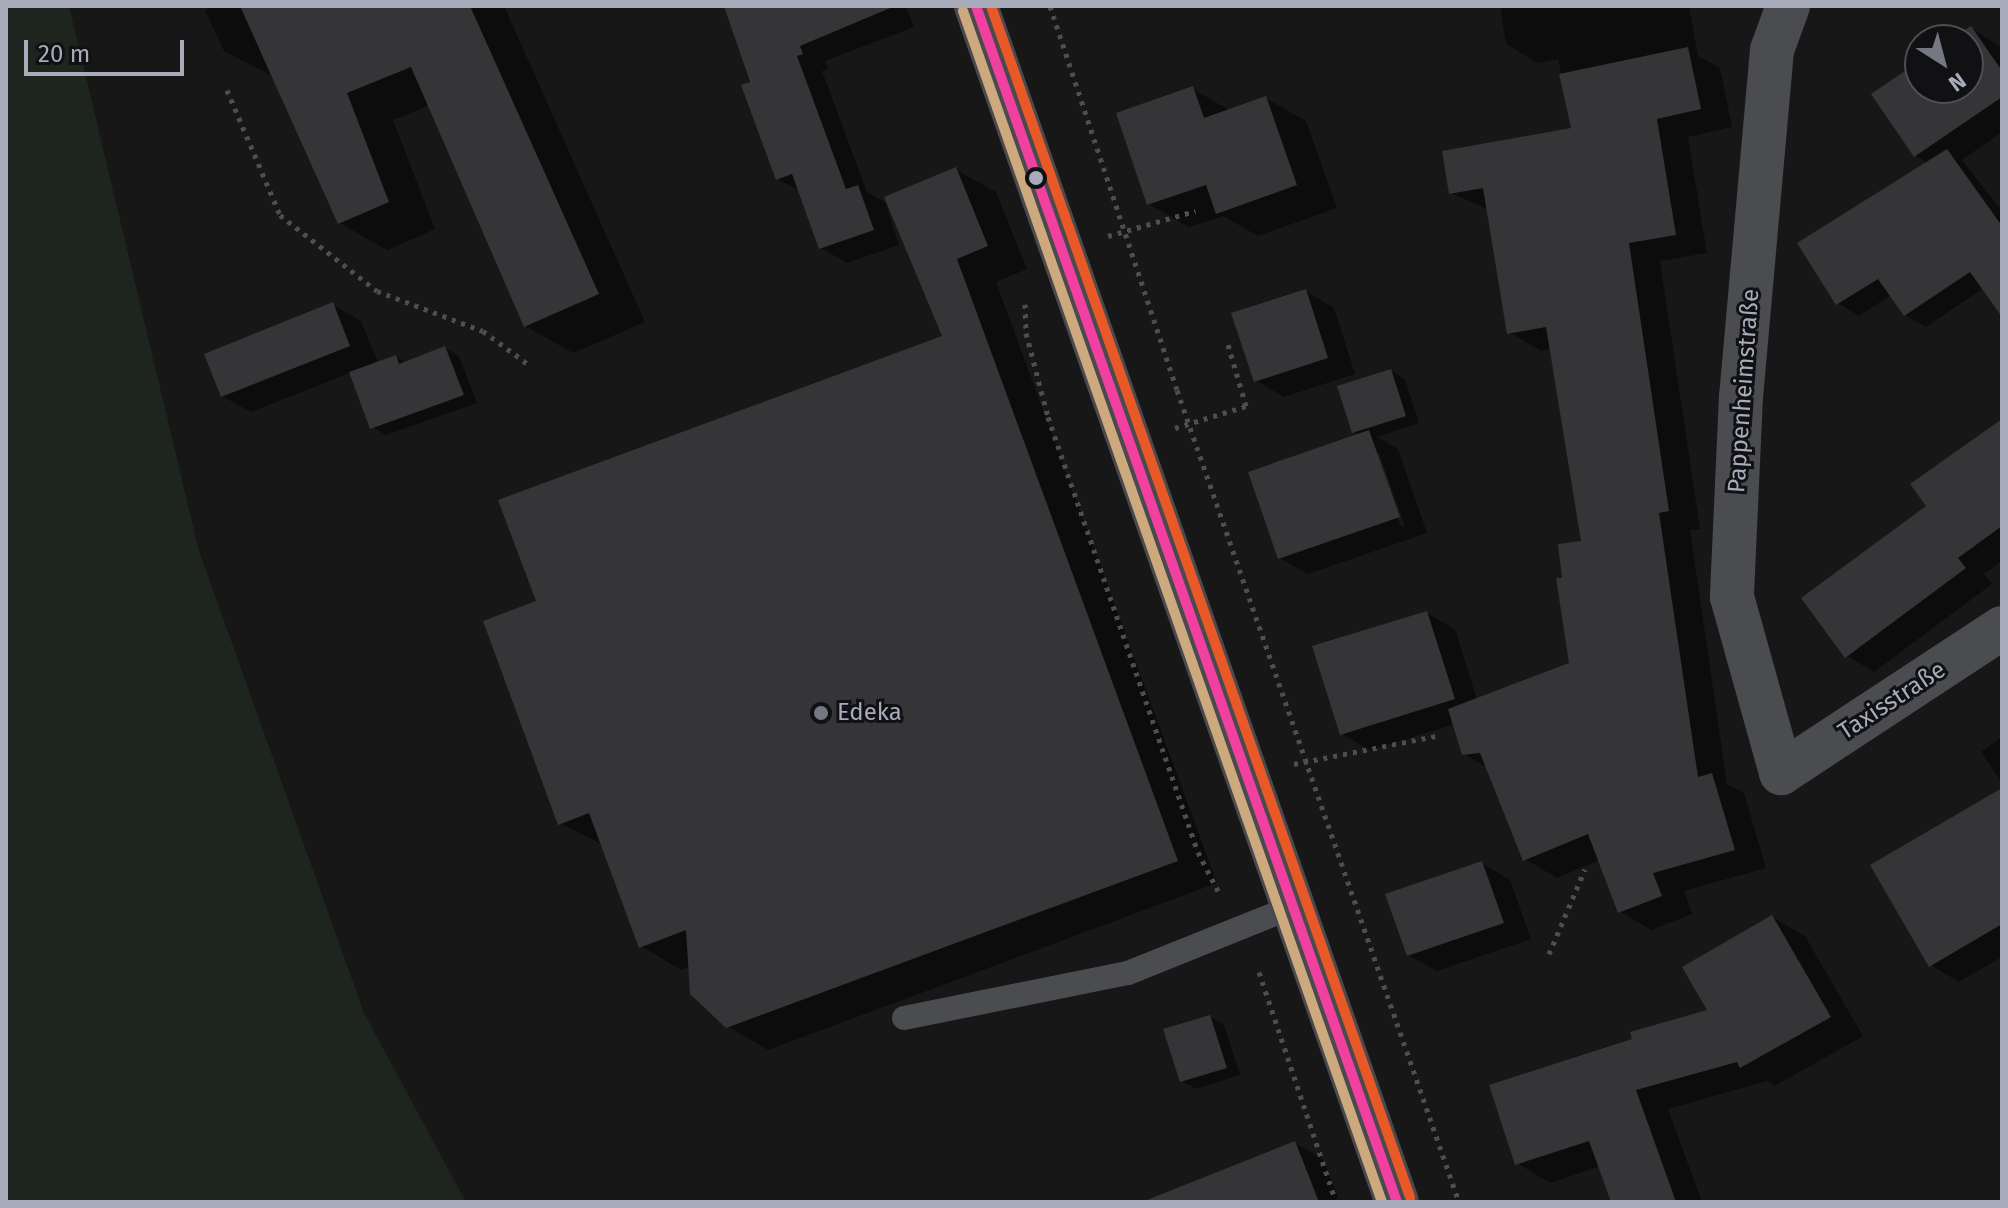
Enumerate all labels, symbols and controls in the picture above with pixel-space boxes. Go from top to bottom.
scale bar [28,24,188,74]
north arrow [1904,24,1984,104]
text: 20 m [38,40,90,68]
text: N [1943,67,1971,97]
unlabelled marker [1028,170,1044,186]
street label: Pappenheimstraße [1723,288,1765,494]
street label: Taxisstraße [1833,656,1951,746]
place label: Edeka [837,699,902,727]
marker: Edeka [812,704,830,722]

